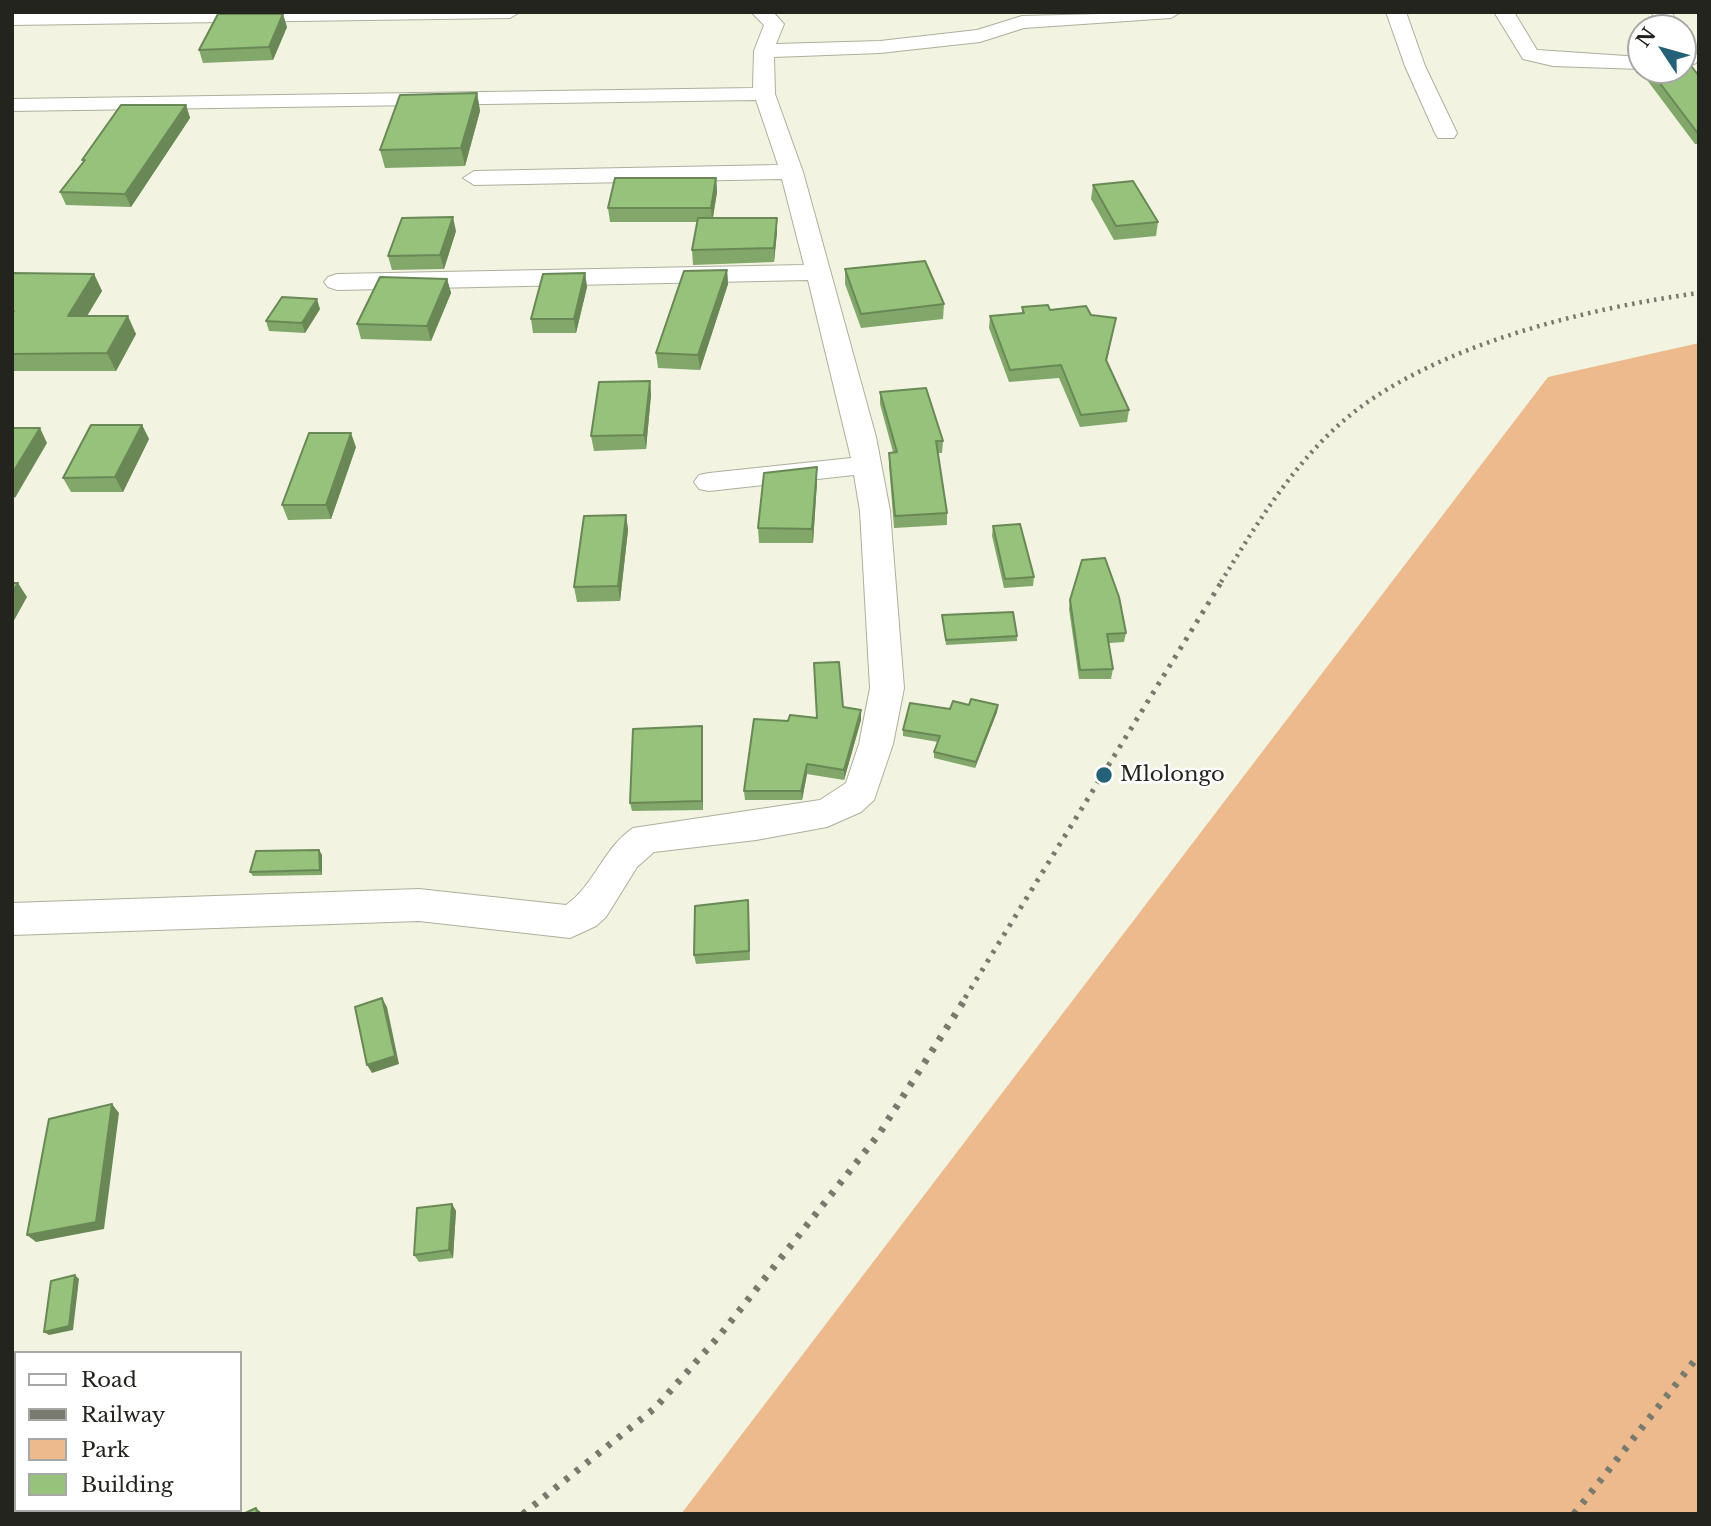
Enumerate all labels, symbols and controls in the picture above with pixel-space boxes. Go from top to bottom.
north arrow [1627,14,1697,84]
text: N [1632,24,1661,52]
place label: Mlolongo [1120,762,1225,788]
marker: Mlolongo [1094,765,1114,785]
legend [14,1351,242,1512]
text: Road [81,1367,137,1393]
text: Railway [81,1402,165,1428]
text: Park [81,1437,130,1463]
text: Building [81,1472,173,1498]

